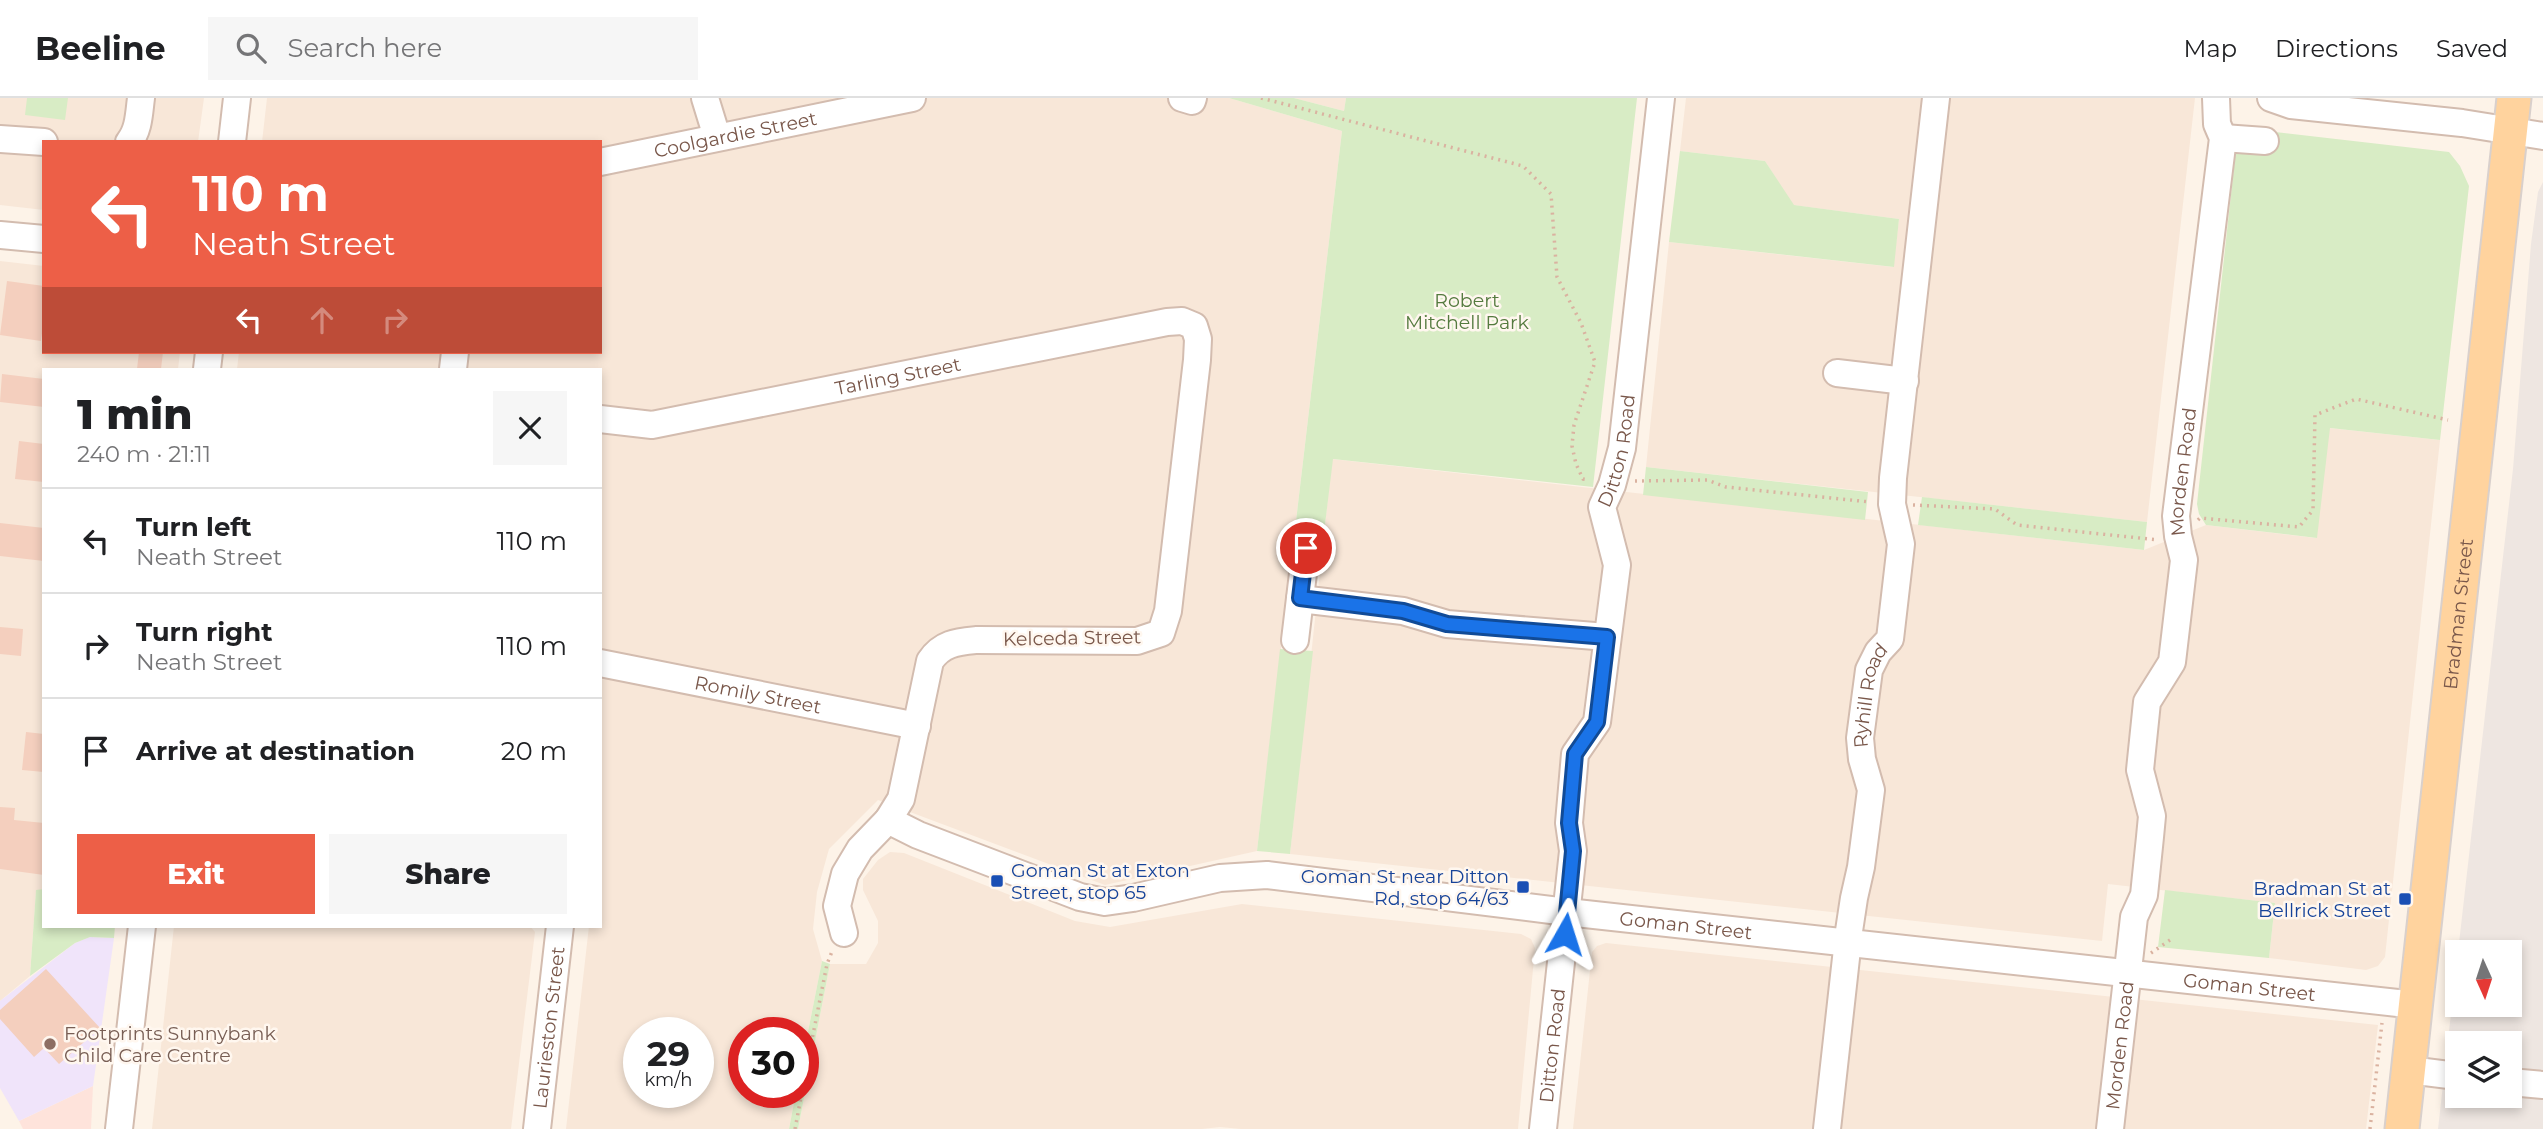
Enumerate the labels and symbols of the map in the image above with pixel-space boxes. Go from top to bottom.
street label: Coolgardie Street [652,106,819,162]
park label: Robert Mitchell Park [1405,289,1530,334]
street label: Tarling Street [833,352,963,400]
street label: Ditton Road [1592,393,1639,511]
street label: Morden Road [2164,406,2201,537]
pin [1276,518,1336,578]
street label: Bradman Street [2438,537,2478,691]
street label: Kelceda Street [1003,625,1142,651]
street label: Ryhill Road [1848,638,1892,749]
street label: Romily Street [693,671,824,718]
place label: Goman St at Exton Street, stop 65 [1011,859,1190,904]
place label: Goman St near Ditton Rd, stop 64/63 [1301,865,1509,910]
marker: Goman St at Exton Street, stop 65 [989,873,1005,889]
place label: Bradman St at Bellrick Street [2253,877,2391,922]
marker: Goman St near Ditton Rd, stop 64/63 [1515,879,1531,895]
marker: Bradman St at Bellrick Street [2397,891,2413,907]
position arrow [1528,897,1602,971]
street label: Goman Street [1618,906,1754,944]
north arrow [2445,940,2522,1017]
street label: Laurieston Street [528,945,569,1110]
street label: Goman Street [2182,968,2317,1005]
street label: Morden Road [2101,980,2138,1111]
street label: Ditton Road [1534,987,1570,1104]
speed limit sign: 30 [728,1017,819,1108]
place label: Footprints Sunnybank Child Care Centre [64,1022,276,1067]
marker: Footprints Sunnybank Child Care Centre [42,1036,58,1052]

